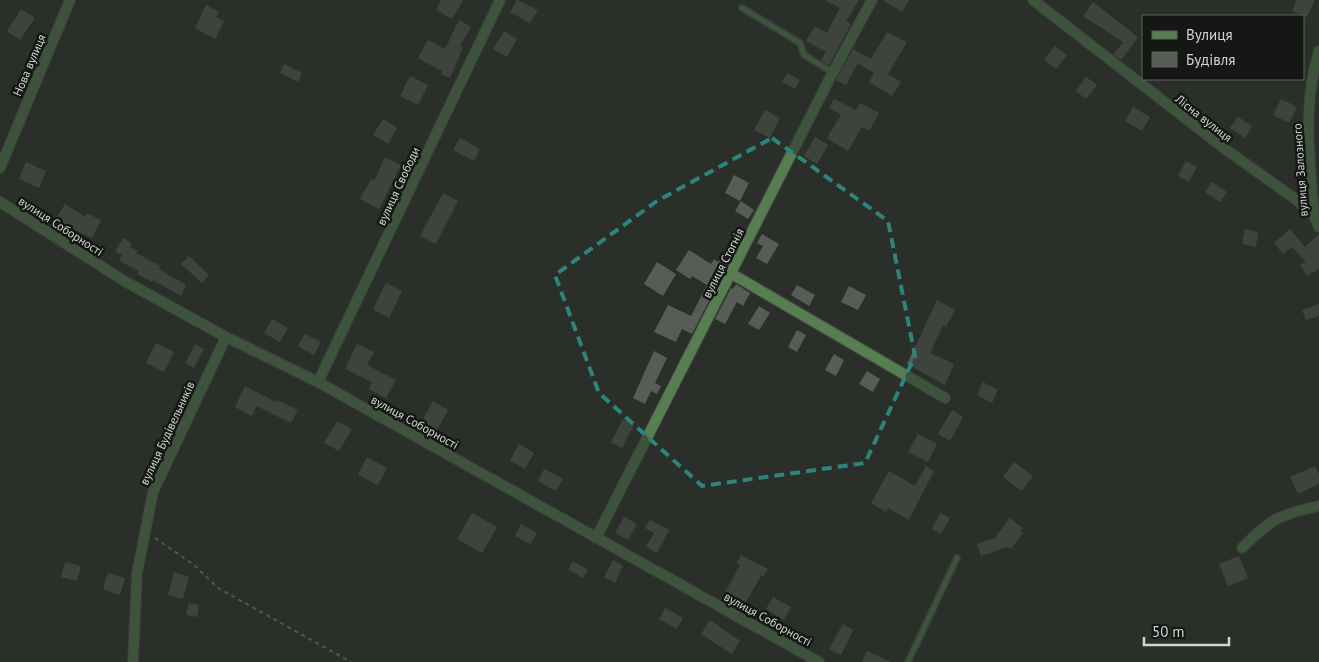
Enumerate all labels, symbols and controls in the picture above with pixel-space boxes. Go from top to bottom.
legend [1142,15,1304,80]
text: Вулиця [1186,25,1233,44]
street label: Нова вулиця [9,32,49,98]
text: Будівля [1186,50,1235,69]
street label: Лісна вулиця [1172,91,1235,145]
street label: вулиця Залозного [1289,123,1311,217]
street label: вулиця Свободи [373,144,423,228]
street label: вулиця Соборності [16,193,106,259]
street label: вулиця Стогнія [699,226,747,300]
street label: вулиця Будівельників [136,379,198,487]
street label: вулиця Соборності [369,392,461,452]
street label: вулиця Соборності [722,589,814,649]
scale bar [1144,614,1229,646]
text: 50 m [1152,622,1185,641]

